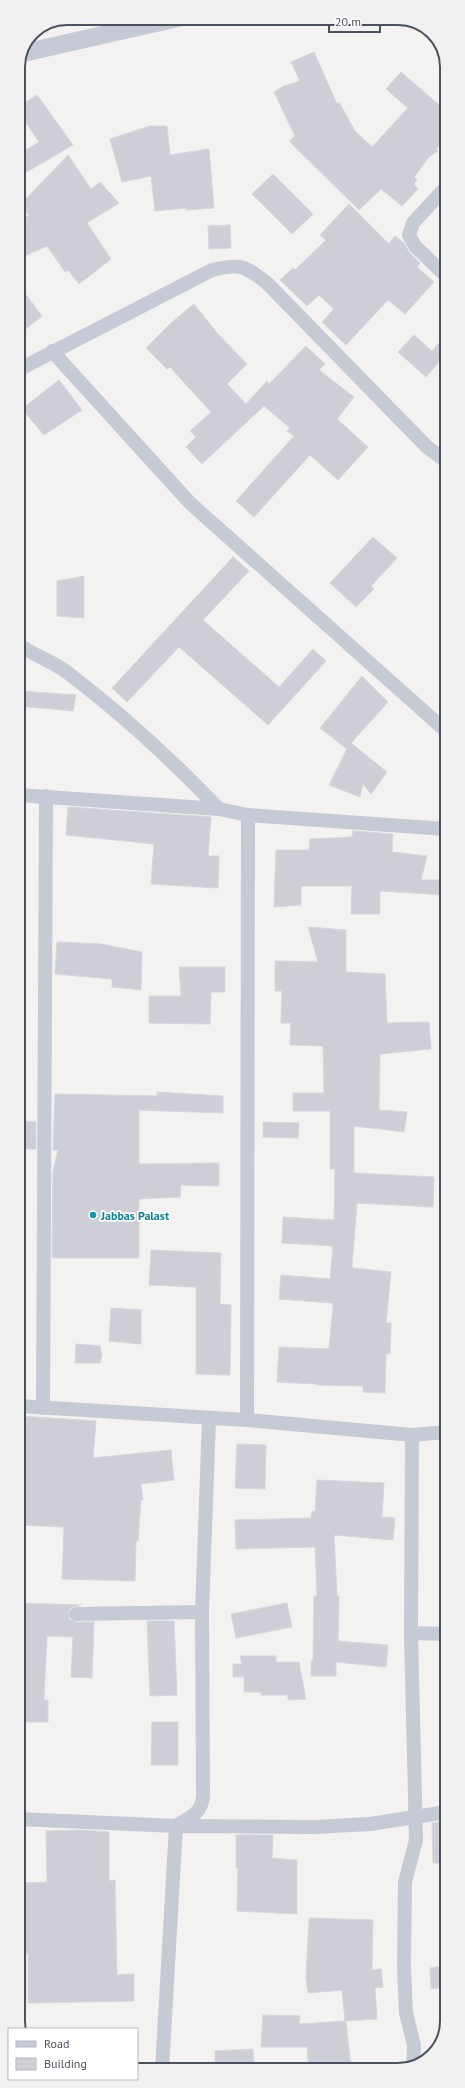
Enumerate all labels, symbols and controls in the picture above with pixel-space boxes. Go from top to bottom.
scale bar [329,8,380,34]
text: 20 m [335,14,361,29]
place label: Jabbas Palast [100,1208,170,1223]
marker: Jabbas Palast [88,1210,98,1220]
legend [8,2028,138,2080]
text: Road [44,2036,69,2051]
text: Building [44,2056,87,2071]

